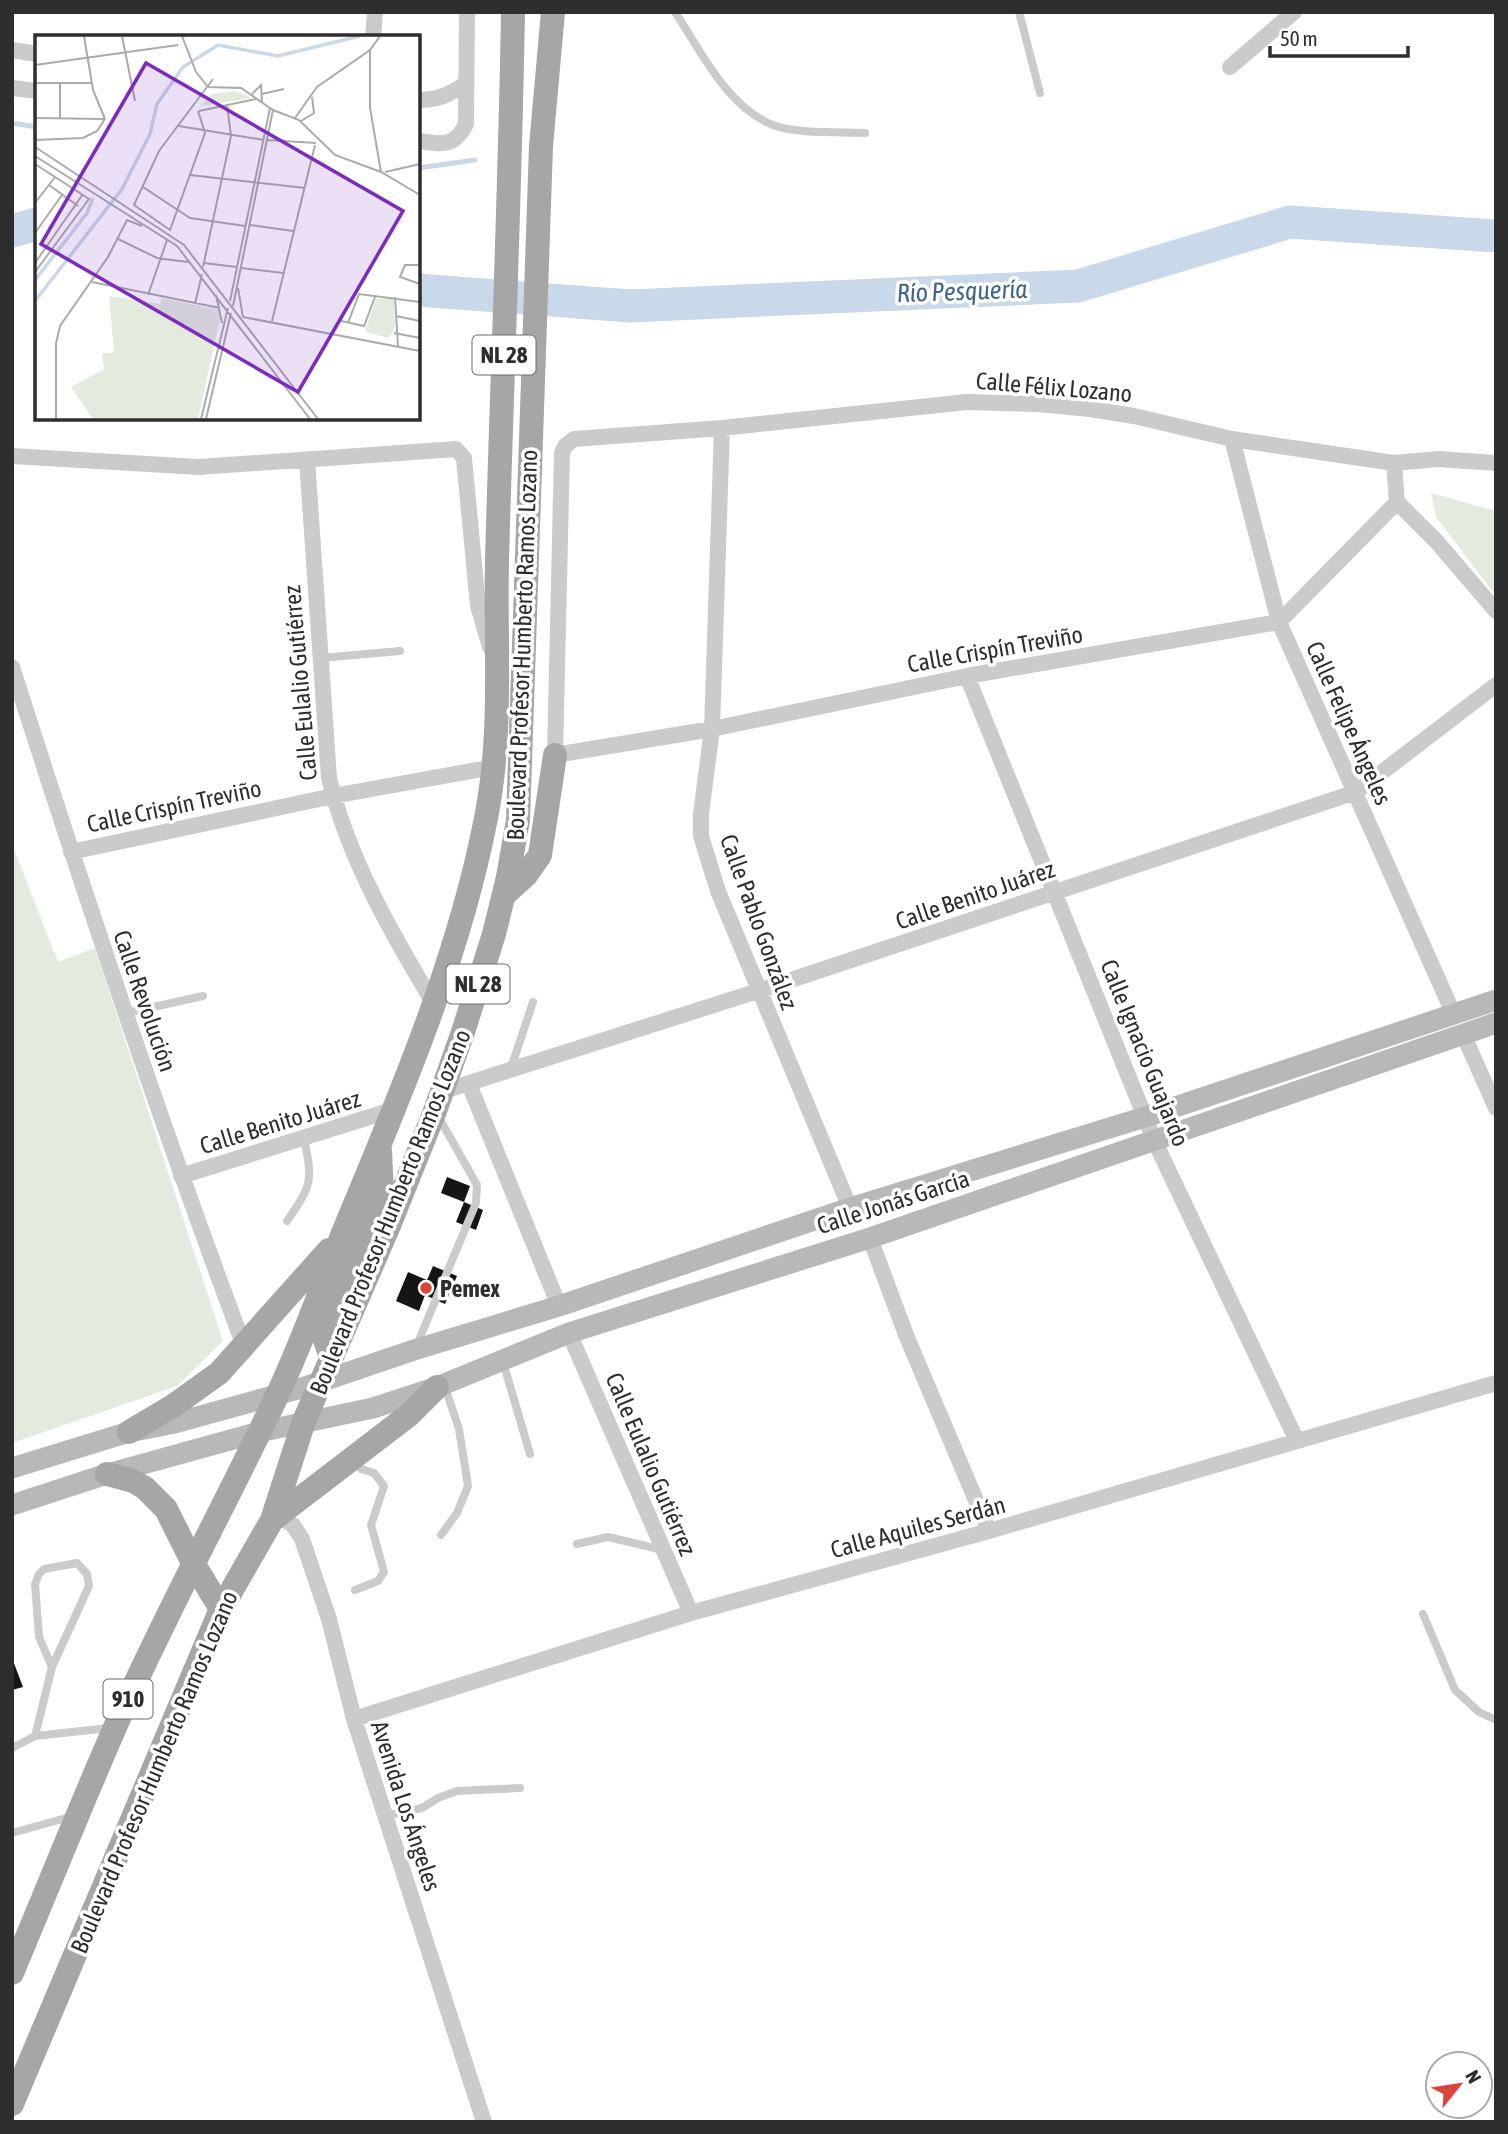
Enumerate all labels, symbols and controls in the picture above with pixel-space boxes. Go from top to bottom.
scale bar [1270,14,1408,58]
text: 50 m [1280,26,1318,50]
inset map [35,35,420,420]
water label: Río Pesquería [896,274,1028,308]
road number: NL 28 [472,336,536,374]
street label: Calle Félix Lozano [975,367,1133,407]
street label: Boulevard Profesor Humberto Ramos Lozano [502,449,542,841]
street label: Calle Eulalio Gutiérrez [278,584,322,782]
street label: Calle Crispín Treviño [905,620,1085,678]
street label: Calle Felipe Ángeles [1301,637,1397,809]
street label: Calle Crispín Treviño [84,774,264,838]
street label: Calle Pablo González [715,831,803,1014]
street label: Calle Benito Juárez [892,855,1058,935]
street label: Calle Revolución [108,927,182,1075]
street label: Calle Ignacio Guajardo [1095,956,1195,1150]
road number: NL 28 [447,965,510,1004]
street label: Boulevard Profesor Humberto Ramos Lozano [304,1026,476,1398]
street label: Calle Benito Juárez [197,1085,364,1159]
street label: Calle Jonás García [813,1165,973,1239]
place label: Pemex [440,1275,500,1302]
marker: Pemex [418,1280,434,1296]
street label: Calle Eulalio Gutiérrez [600,1369,702,1560]
street label: Calle Aquiles Serdán [828,1491,1008,1563]
street label: Boulevard Profesor Humberto Ramos Lozano [65,1587,243,1957]
road number: 910 [104,1680,152,1718]
street label: Avenida Los Ángeles [366,1718,446,1894]
north arrow [1424,2050,1494,2120]
text: N [1461,2066,1486,2087]

